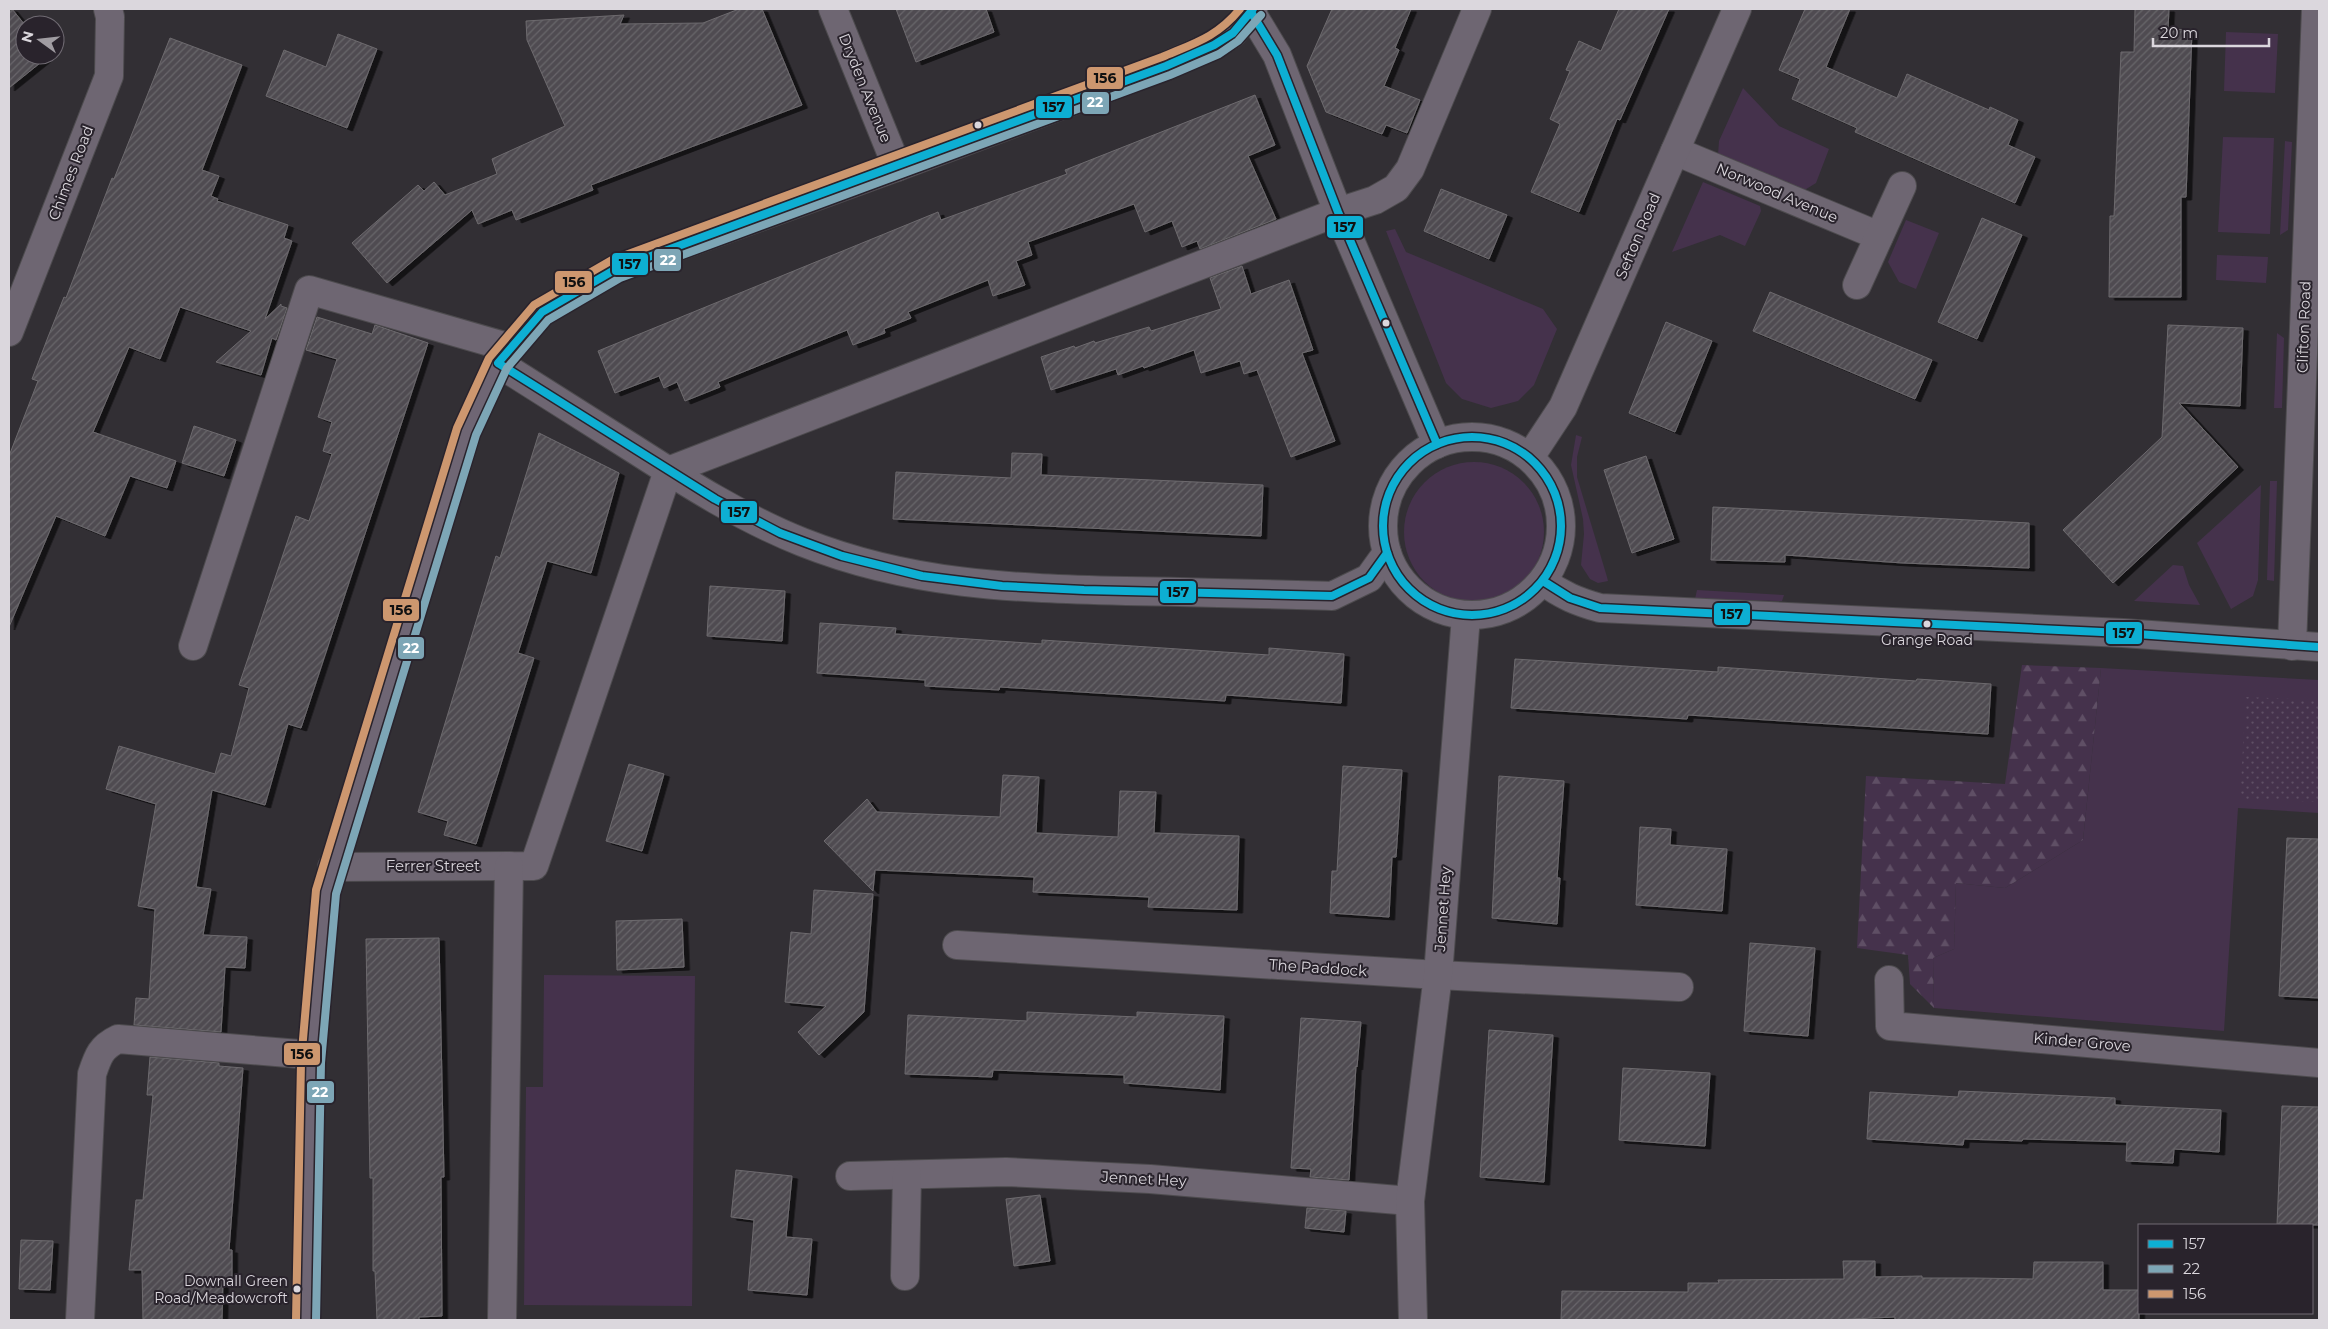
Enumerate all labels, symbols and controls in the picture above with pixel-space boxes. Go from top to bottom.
north arrow [15,15,65,65]
scale bar [2153,15,2269,47]
text: 20 m [2160,23,2198,42]
text: N [17,29,38,44]
street label: Dryden Avenue [835,30,896,145]
line badge: 156 [1086,66,1124,90]
text: 156 [1094,69,1116,87]
line badge: 22 [1081,91,1110,115]
text: 22 [1087,93,1103,111]
line badge: 157 [1035,95,1073,119]
text: 157 [1043,98,1065,116]
unlabelled marker [973,120,983,130]
street label: Chimes Road [44,123,97,223]
street label: Norwood Avenue [1713,158,1841,227]
street label: Sefton Road [1611,190,1664,282]
line badge: 157 [1326,215,1364,239]
text: 157 [1334,218,1356,236]
line badge: 22 [653,248,682,272]
text: 22 [660,251,676,269]
line badge: 157 [611,252,649,276]
text: 157 [619,255,641,273]
line badge: 156 [554,270,593,294]
text: 156 [563,273,585,291]
street label: Clifton Road [2292,281,2315,373]
unlabelled marker [1381,318,1391,328]
line badge: 157 [720,500,758,524]
text: 157 [728,503,750,521]
line badge: 157 [1159,580,1197,604]
text: 157 [1167,583,1189,601]
line badge: 156 [382,598,420,622]
text: 156 [390,601,412,619]
line badge: 157 [1713,602,1751,626]
text: 157 [1721,605,1743,623]
marker: Grange Road [1922,619,1932,629]
line badge: 157 [2105,621,2143,645]
text: 157 [2113,624,2135,642]
place label: Grange Road [1881,631,1973,649]
line badge: 22 [397,636,425,660]
text: 22 [403,639,419,657]
street label: Ferrer Street [386,856,480,875]
street label: Jennet Hey [1430,865,1455,953]
street label: The Paddock [1268,955,1368,980]
street label: Kinder Grove [2033,1028,2131,1055]
line badge: 156 [283,1042,321,1066]
text: 156 [291,1045,313,1063]
line badge: 22 [306,1080,335,1104]
text: 22 [312,1083,328,1101]
street label: Jennet Hey [1100,1167,1188,1190]
legend [2138,1224,2313,1314]
text: 157 [2183,1234,2206,1253]
text: 22 [2183,1259,2200,1278]
place label: Downall Green Road/Meadowcroft [154,1272,288,1307]
marker: Downall Green Road/Meadowcroft [292,1284,302,1294]
text: 156 [2183,1284,2206,1303]

